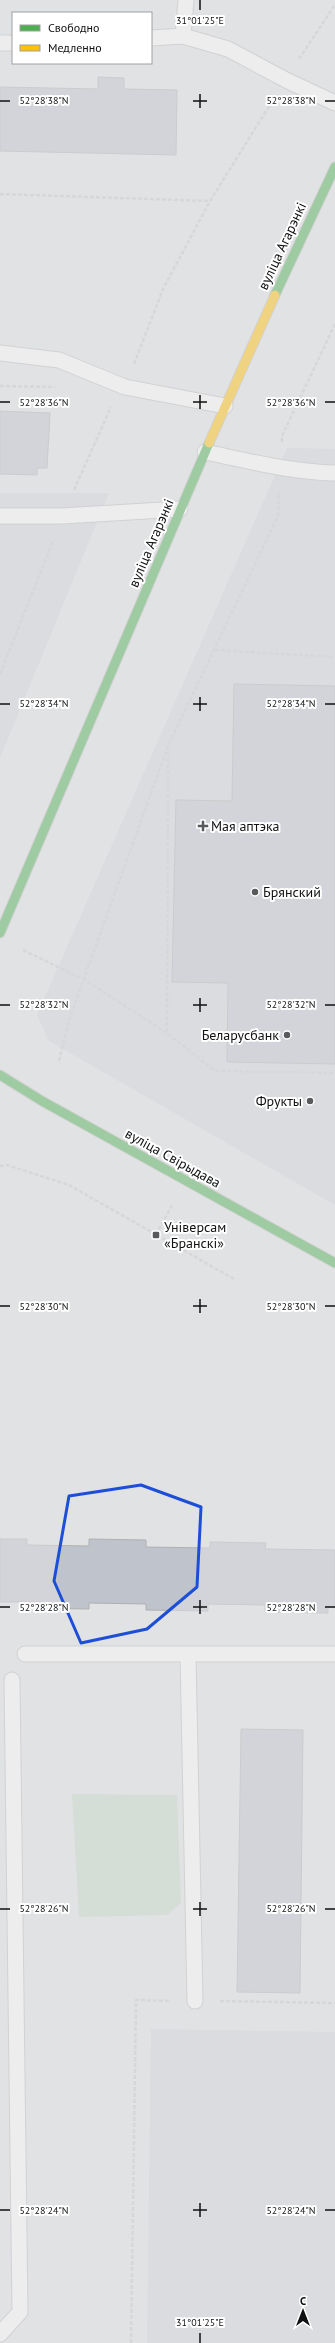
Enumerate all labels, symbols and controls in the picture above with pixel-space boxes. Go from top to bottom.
legend [12,12,152,64]
text: 31°01'25"E [176,14,224,27]
text: Свободно [48,20,99,35]
text: Медленно [48,40,102,55]
text: 52°28'38"N [19,94,69,107]
text: 52°28'38"N [266,94,316,107]
street label: вуліца Агарэнкі [254,199,310,293]
text: 52°28'36"N [19,396,69,409]
text: 52°28'36"N [266,396,316,409]
street label: вуліца Агарэнкі [124,496,178,590]
text: 52°28'34"N [19,697,69,710]
text: 52°28'34"N [266,697,316,710]
place label: Мая аптэка [211,817,280,835]
marker: Мая аптэка [198,821,208,831]
place label: Брянский [263,883,321,901]
marker: Брянский [250,887,260,897]
text: 52°28'32"N [19,998,69,1011]
text: 52°28'32"N [266,998,316,1011]
place label: Беларусбанк [202,1026,279,1044]
marker: Беларусбанк [282,1030,292,1040]
place label: Фрукты [256,1092,302,1110]
marker: Фрукты [305,1096,315,1106]
street label: вуліца Свірыдава [122,1124,224,1192]
place label: Універсам «Бранскі» [164,1218,226,1252]
marker: Універсам «Бранскі» [151,1230,161,1240]
text: 52°28'30"N [19,1300,69,1313]
text: 52°28'30"N [266,1300,316,1313]
text: 52°28'28"N [19,1601,69,1614]
text: 52°28'28"N [266,1601,316,1614]
text: 52°28'26"N [19,1902,69,1915]
text: 52°28'26"N [266,1902,316,1915]
text: 52°28'24"N [19,2204,69,2217]
text: 52°28'24"N [266,2204,316,2217]
north arrow [283,2291,323,2331]
text: С [300,2294,306,2308]
text: 31°01'25"E [176,2316,224,2329]

